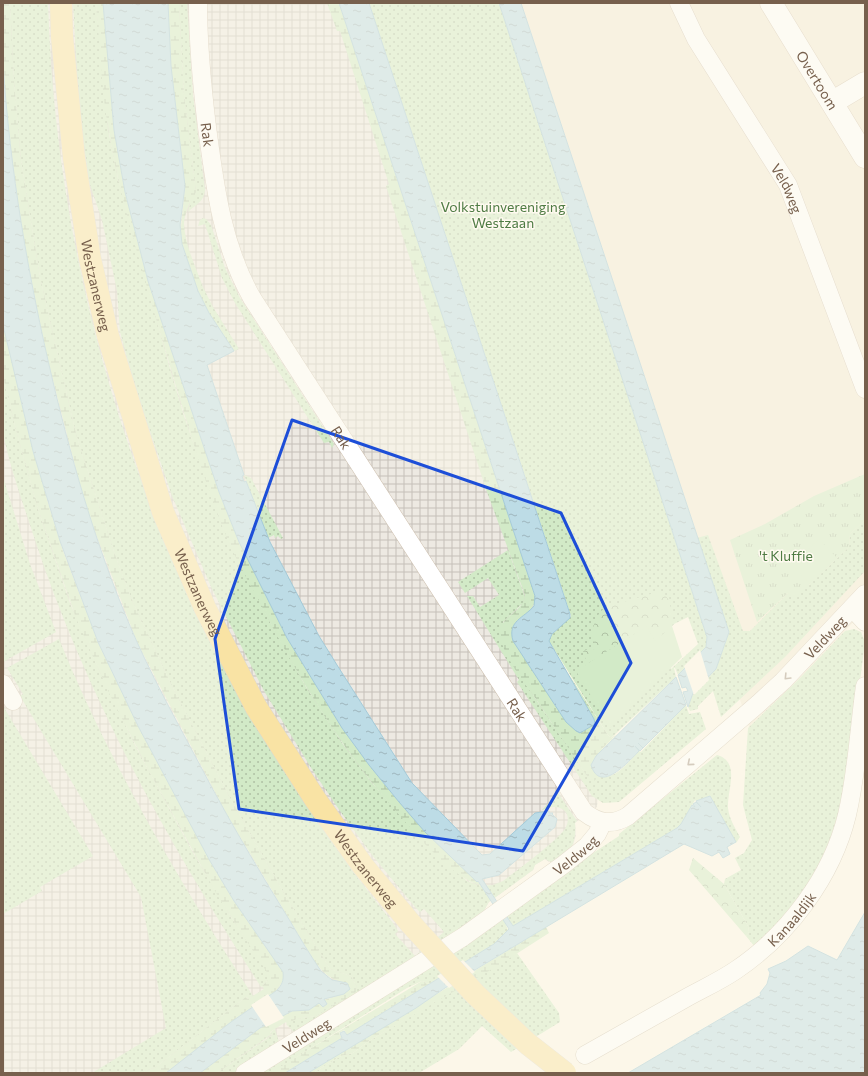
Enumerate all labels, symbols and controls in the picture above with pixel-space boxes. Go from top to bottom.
street label: Overtoom [793,47,842,112]
street label: Rak [198,121,218,148]
street label: Veldweg [768,160,806,216]
park label: Volkstuinvereniging Westzaan [441,198,566,231]
street label: Westzanerweg [78,238,115,334]
street label: Rak [328,422,356,452]
street label: Westzanerweg [171,546,226,639]
park label: 't Kluffie [759,547,813,564]
street label: Veldweg [800,611,849,662]
one-way arrow [784,672,792,680]
street label: Rak [504,694,532,724]
one-way arrow [687,759,695,766]
street label: Westzanerweg [331,826,402,911]
street label: Veldweg [549,831,601,878]
street label: Kanaaldijk [764,888,819,949]
street label: Veldweg [279,1013,334,1056]

